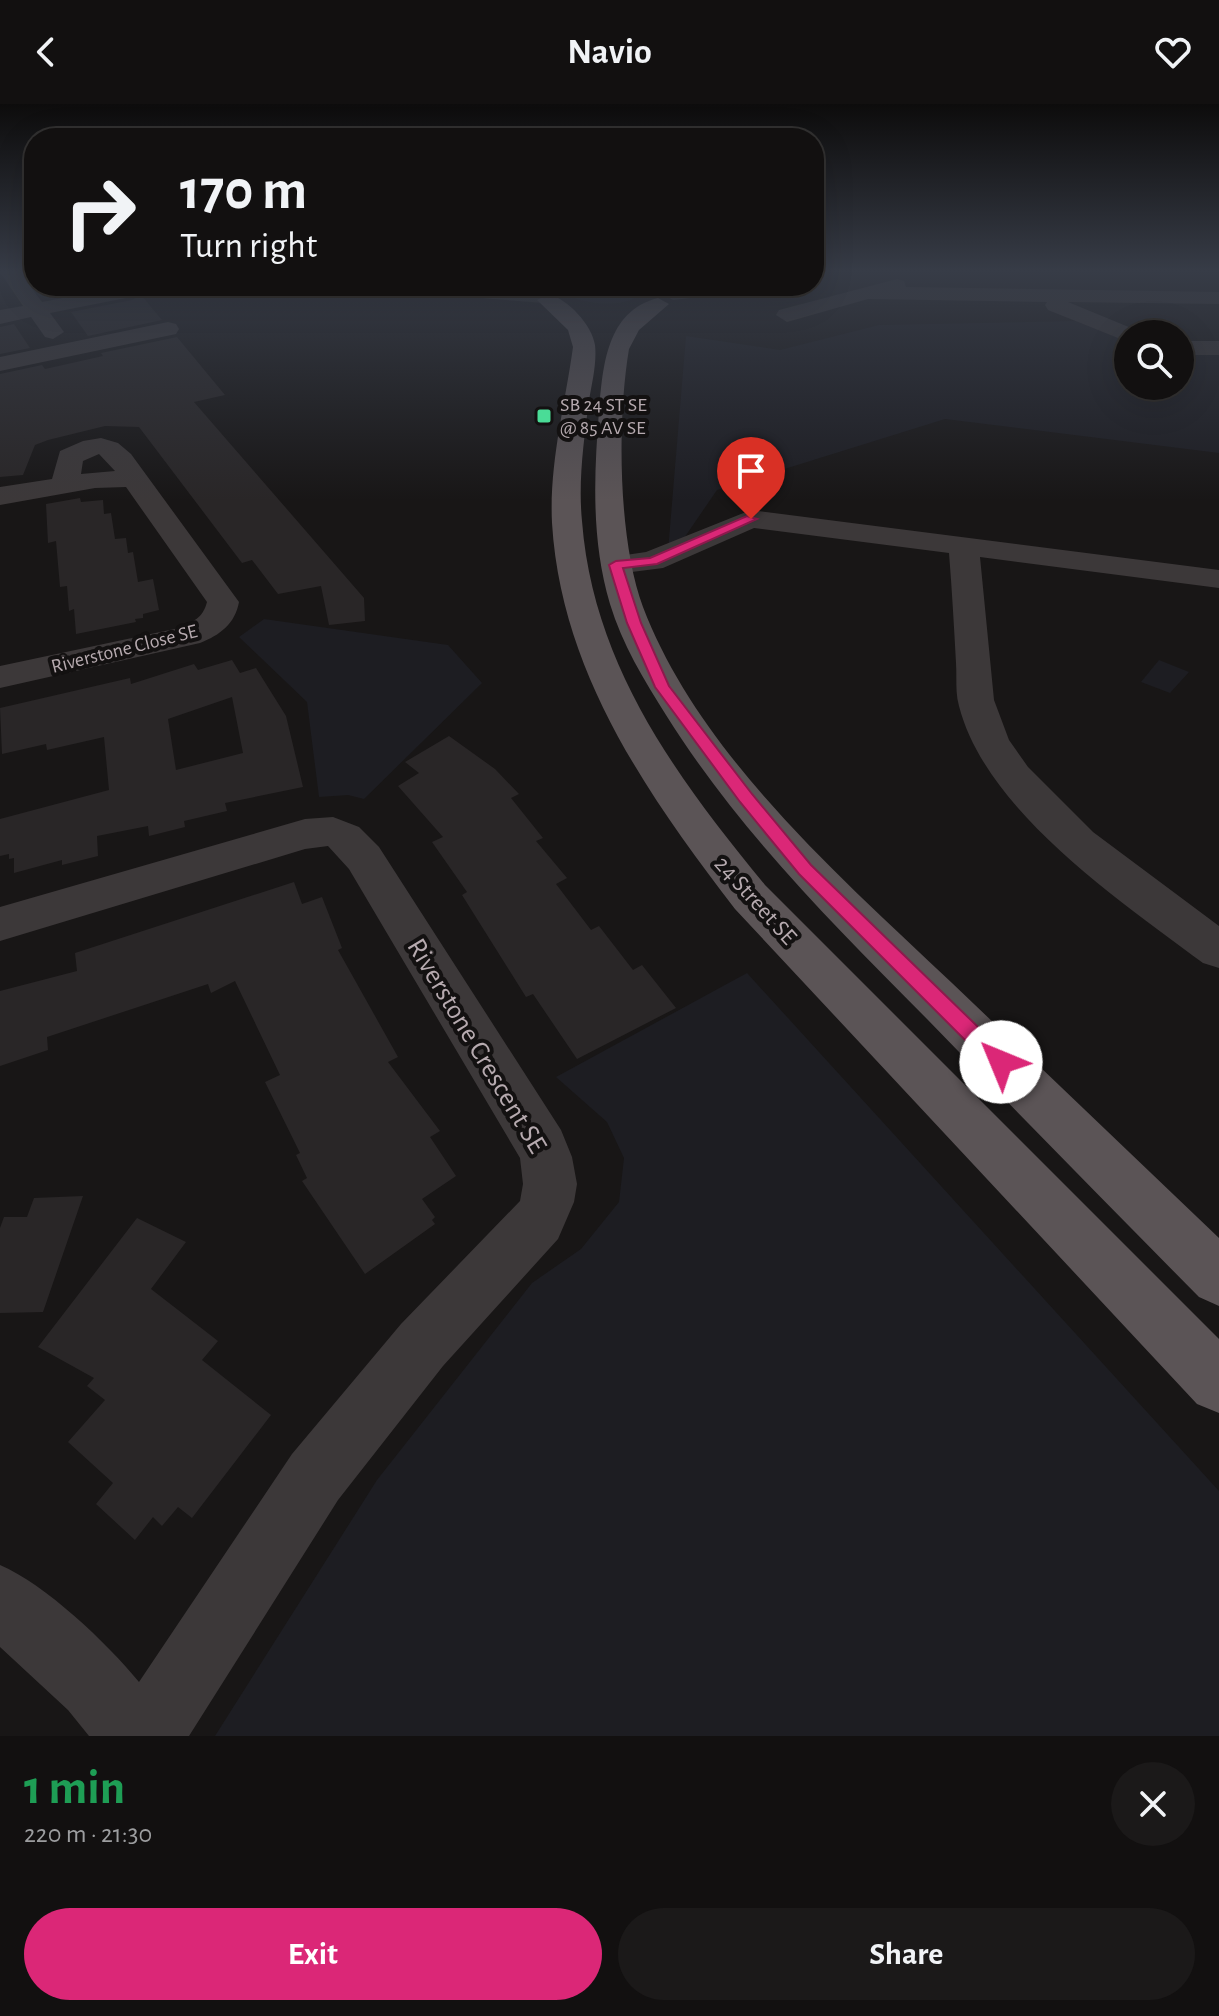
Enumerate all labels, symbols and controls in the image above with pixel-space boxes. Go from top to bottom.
icon: back [24,30,68,74]
icon: heart [1151,30,1195,74]
text: Navio [567,34,652,70]
icon: right [48,160,152,264]
text: 170 m [180,163,307,219]
text: Turn right [180,228,317,264]
map controls [1114,320,1194,400]
button: search [1114,320,1194,400]
place label: SB 24 ST SE @ 85 AV SE [560,395,647,438]
marker: SB 24 ST SE @ 85 AV SE [535,407,553,425]
pin [717,437,785,519]
icon: arrive [729,449,773,493]
street label: Riverstone Close SE [49,621,200,677]
street label: 24 Street SE [710,852,801,950]
street label: Riverstone Crescent SE [401,934,551,1158]
position arrow [959,1020,1043,1104]
button: close [1111,1762,1195,1846]
text: 1 min [24,1765,125,1813]
text: 220 m · 21:30 [24,1821,152,1847]
button: Exit [24,1908,602,2000]
button: Share [618,1908,1195,2000]

